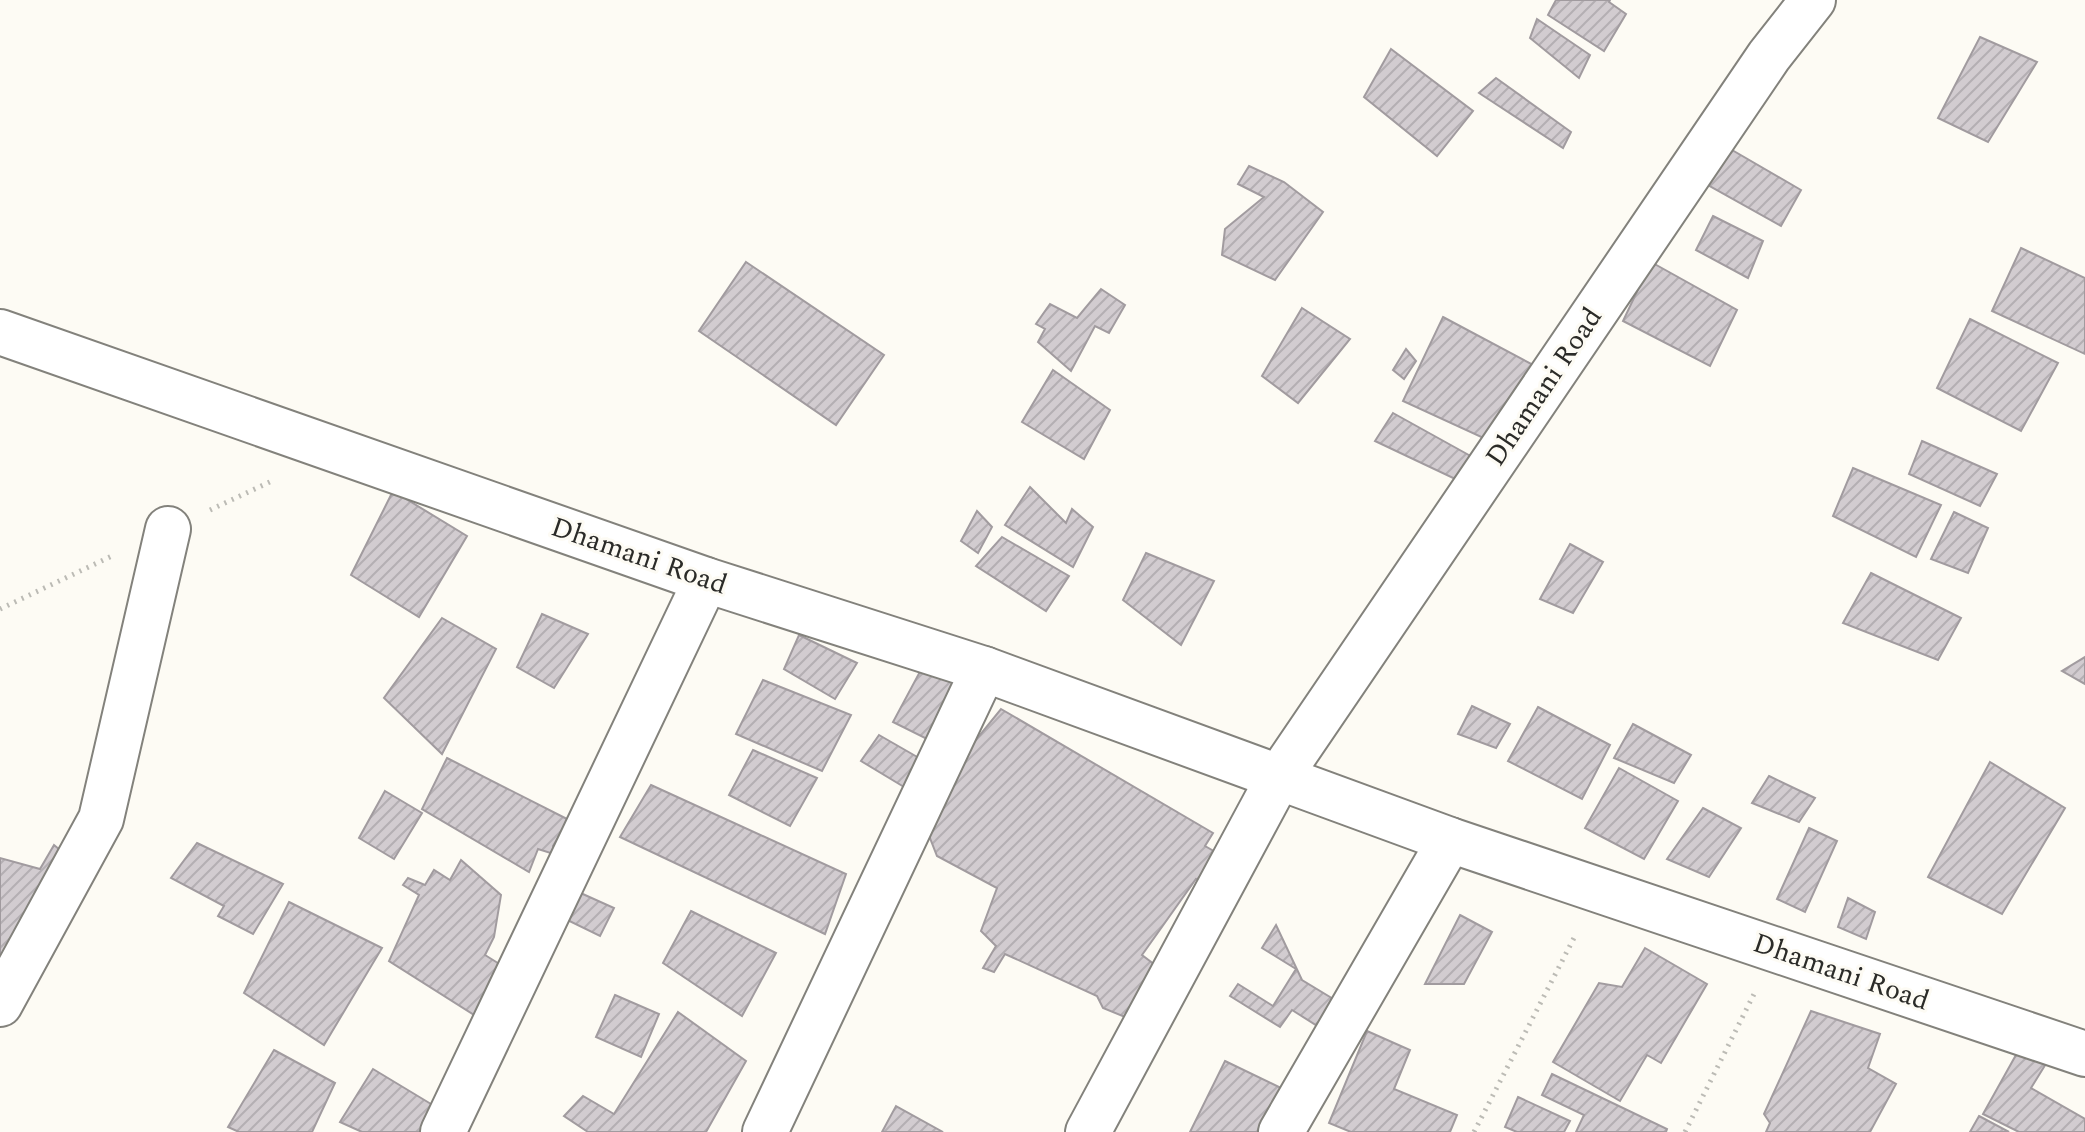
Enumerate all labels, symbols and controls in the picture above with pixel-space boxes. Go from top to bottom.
street label: Dhamani Road [1475,299,1613,475]
street label: Dhamani Road [545,506,733,606]
street label: Dhamani Road [1747,922,1935,1022]

